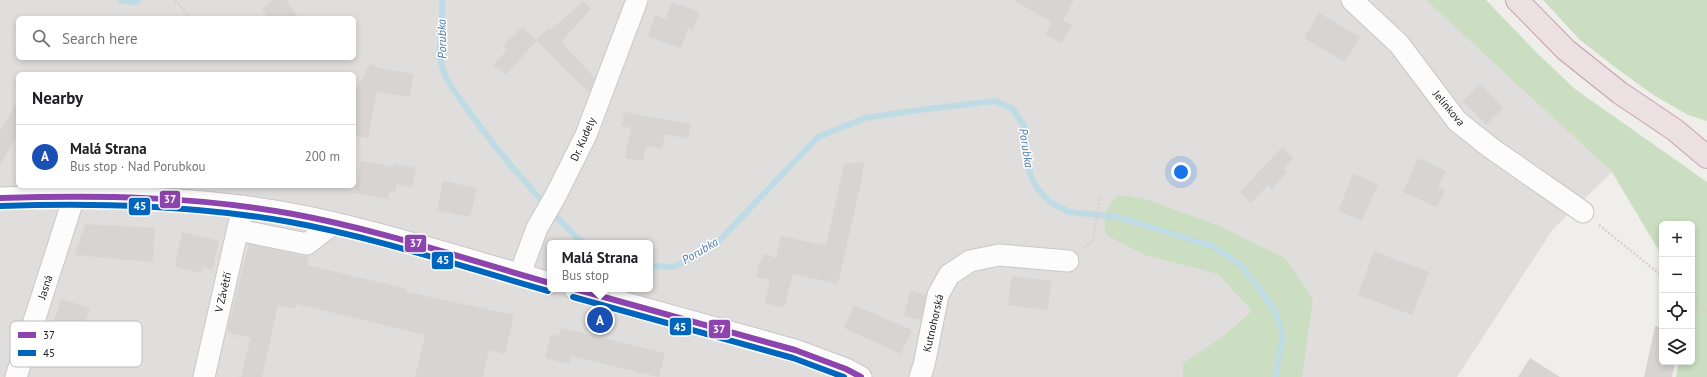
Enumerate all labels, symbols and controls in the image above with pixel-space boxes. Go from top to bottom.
search box [16,16,356,60]
water label: Porubka [434,19,449,59]
icon: search [30,27,52,49]
text: Search here [62,29,138,48]
street label: Jelínkova [1429,86,1468,129]
text: Nearby [32,87,83,109]
street label: Dr. Kudely [567,114,599,163]
water label: Porubka [1016,127,1037,169]
text: Malá Strana [70,139,147,158]
text: A [41,148,49,165]
text: 200 m [305,148,340,165]
text: Bus stop · Nad Porubkou [70,158,206,175]
your location [1171,162,1191,182]
line badge: 37 [159,190,181,209]
text: 37 [164,192,176,206]
line badge: 45 [128,197,151,216]
text: 45 [134,199,146,213]
map controls [1659,221,1695,365]
button: + [1659,221,1695,257]
line badge: 37 [404,234,427,253]
water label: Porubka [679,234,721,267]
text: 37 [410,236,422,250]
popup [547,240,653,292]
text: Malá Strana [562,248,638,267]
line badge: 45 [431,251,454,270]
text: 45 [437,253,449,267]
button: − [1659,257,1695,293]
text: Bus stop [562,267,609,284]
street label: V Závětří [211,270,234,315]
street label: Jasná [34,273,55,302]
street label: Kutnohorská [920,293,946,353]
button: locate [1659,293,1695,329]
pin: A [587,305,613,335]
line badge: 45 [669,317,692,336]
line badge: 37 [708,319,731,339]
text: 45 [674,320,686,334]
legend [10,321,142,367]
text: 37 [713,322,725,336]
text: 37 [43,328,55,342]
button: layers [1659,329,1695,365]
text: 45 [43,346,55,360]

